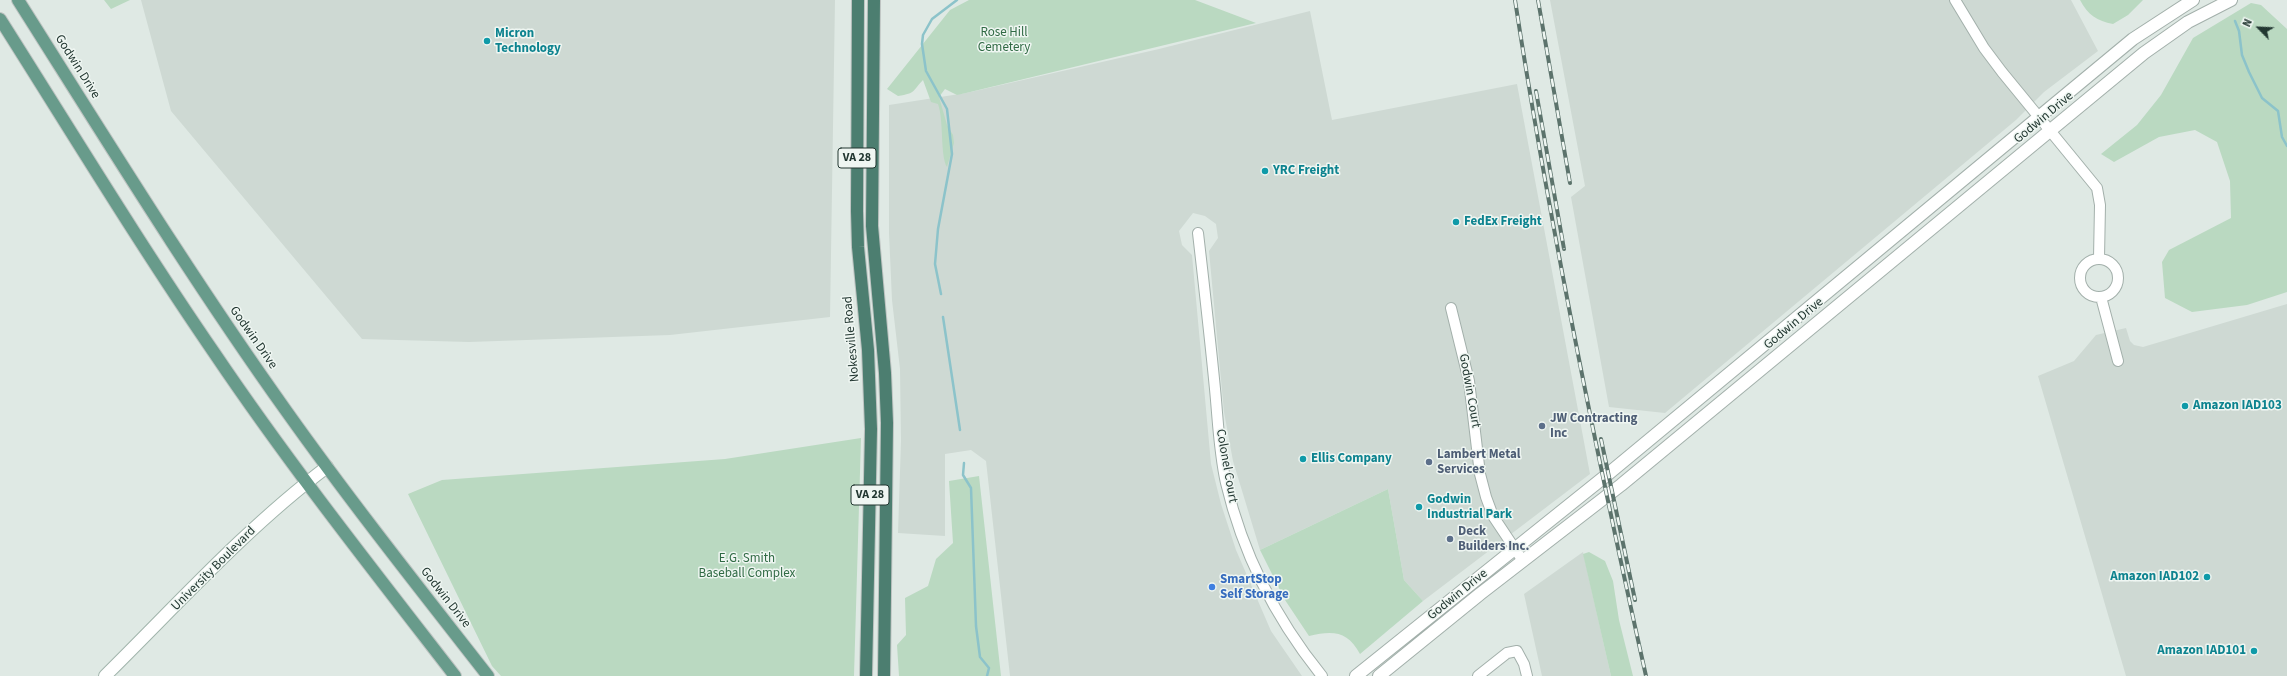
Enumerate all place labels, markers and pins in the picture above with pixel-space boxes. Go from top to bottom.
place label: Micron Technology [495,26,561,57]
marker: Micron Technology [482,36,492,46]
place label: YRC Freight [1273,163,1339,179]
marker: YRC Freight [1260,166,1270,176]
place label: FedEx Freight [1464,214,1542,230]
marker: FedEx Freight [1451,217,1461,227]
place label: Amazon IAD103 [2193,398,2282,414]
marker: Amazon IAD103 [2180,401,2190,411]
place label: JW Contracting Inc [1550,411,1638,442]
marker: JW Contracting Inc [1537,421,1547,431]
place label: Lambert Metal Services [1437,447,1520,478]
place label: Ellis Company [1311,451,1392,467]
marker: Ellis Company [1298,454,1308,464]
marker: Lambert Metal Services [1424,457,1434,467]
place label: Godwin Industrial Park [1427,492,1512,523]
marker: Godwin Industrial Park [1414,502,1424,512]
place label: Deck Builders Inc. [1458,524,1529,555]
marker: Deck Builders Inc. [1445,534,1455,544]
place label: Amazon IAD102 [2110,569,2199,585]
place label: SmartStop Self Storage [1220,572,1289,603]
marker: Amazon IAD102 [2202,572,2212,582]
marker: SmartStop Self Storage [1207,582,1217,592]
place label: Amazon IAD101 [2157,643,2246,659]
marker: Amazon IAD101 [2249,646,2259,656]

